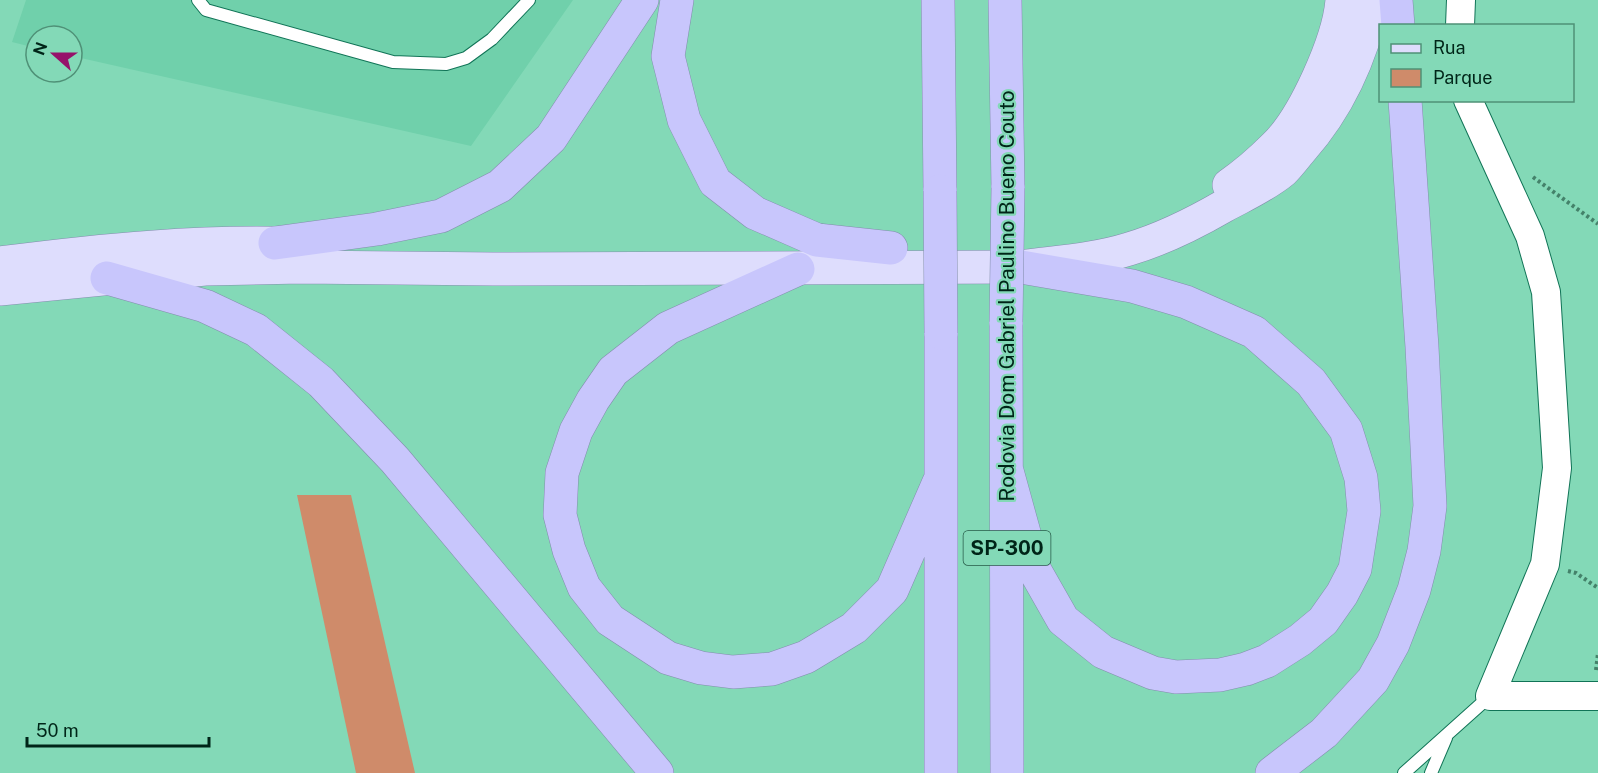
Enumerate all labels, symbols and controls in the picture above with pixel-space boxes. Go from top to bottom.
north arrow [24,24,84,84]
legend [1379,24,1574,102]
text: Rua [1433,37,1465,58]
text: N [29,40,52,58]
text: Parque [1433,67,1493,88]
street label: Rodovia Dom Gabriel Paulino Bueno Couto [994,90,1019,502]
road number: SP-300 [964,531,1050,565]
scale bar [27,710,208,748]
text: 50 m [36,720,79,741]

